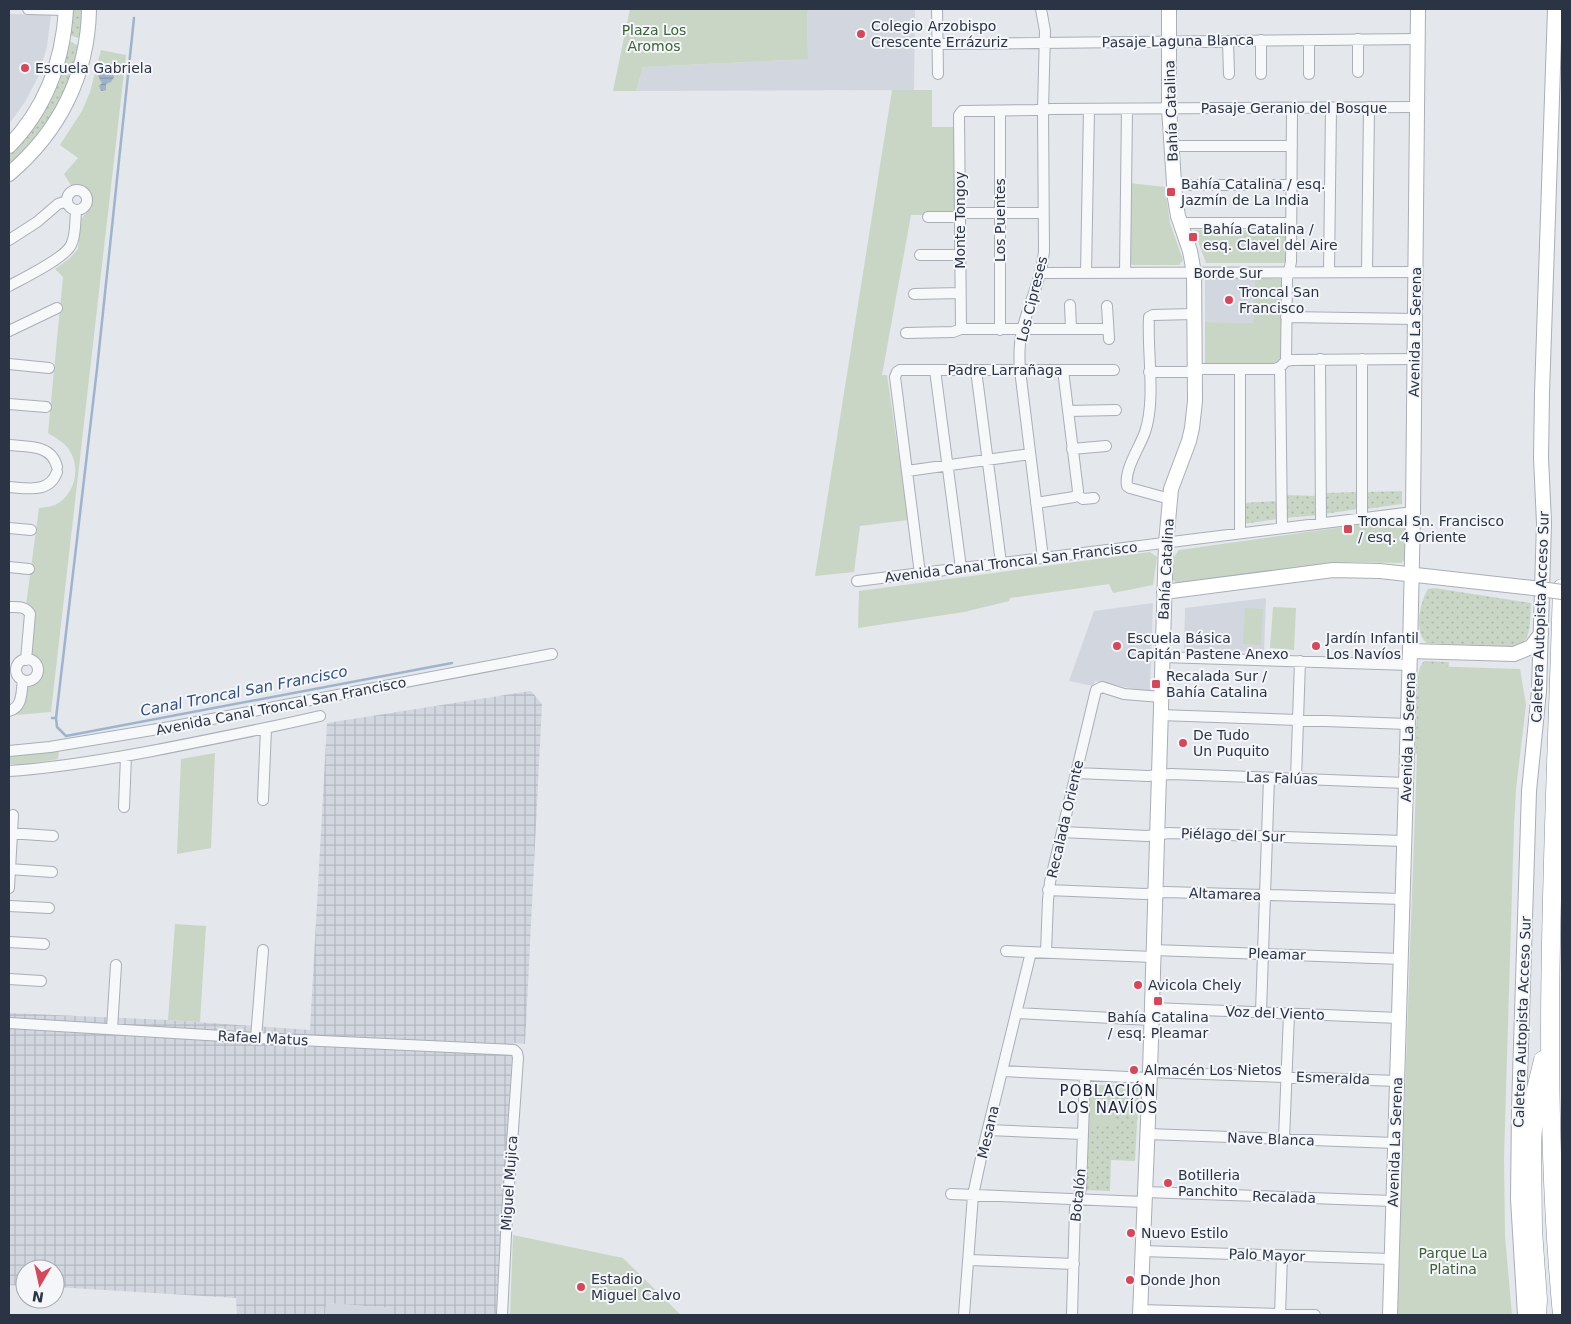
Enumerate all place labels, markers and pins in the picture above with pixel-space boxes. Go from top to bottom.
place label: Colegio Arzobispo Crescente Errázuriz [871,18,1008,50]
marker: Colegio Arzobispo Crescente Errázuriz [855,28,867,40]
place label: Escuela Gabriela [35,60,152,76]
marker: Escuela Gabriela [19,62,31,74]
place label: Bahía Catalina / esq. Jazmín de La India [1180,176,1326,208]
marker: Bahía Catalina / esq. Jazmín de La India [1165,186,1177,198]
place label: Bahía Catalina / esq. Clavel del Aire [1203,221,1338,253]
marker: Bahía Catalina / esq. Clavel del Aire [1187,231,1199,243]
place label: Troncal San Francisco [1238,284,1319,316]
marker: Troncal San Francisco [1223,294,1235,306]
place label: Troncal Sn. Francisco / esq. 4 Oriente [1357,513,1504,545]
marker: Troncal Sn. Francisco / esq. 4 Oriente [1342,523,1354,535]
place label: Escuela Básica Capitán Pastene Anexo [1127,630,1289,662]
place label: Jardín Infantil Los Navíos [1325,630,1419,662]
marker: Escuela Básica Capitán Pastene Anexo [1111,640,1123,652]
marker: Jardín Infantil Los Navíos [1310,640,1322,652]
place label: Recalada Sur / Bahía Catalina [1166,668,1268,700]
marker: Recalada Sur / Bahía Catalina [1150,678,1162,690]
place label: De Tudo Un Puquito [1193,727,1269,759]
marker: De Tudo Un Puquito [1177,737,1189,749]
place label: Avicola Chely [1148,977,1242,993]
marker: Avicola Chely [1132,979,1144,991]
marker: Bahía Catalina / esq. Pleamar [1152,995,1164,1007]
place label: Bahía Catalina / esq. Pleamar [1107,1009,1209,1041]
place label: Almacén Los Nietos [1144,1062,1282,1078]
marker: Almacén Los Nietos [1128,1064,1140,1076]
place label: Botilleria Panchito [1178,1167,1240,1199]
marker: Botilleria Panchito [1162,1177,1174,1189]
place label: Nuevo Estilo [1141,1225,1228,1241]
marker: Nuevo Estilo [1125,1227,1137,1239]
place label: Estadio Miguel Calvo [591,1271,681,1303]
place label: Donde Jhon [1140,1272,1221,1288]
marker: Donde Jhon [1124,1274,1136,1286]
marker: Estadio Miguel Calvo [575,1281,587,1293]

